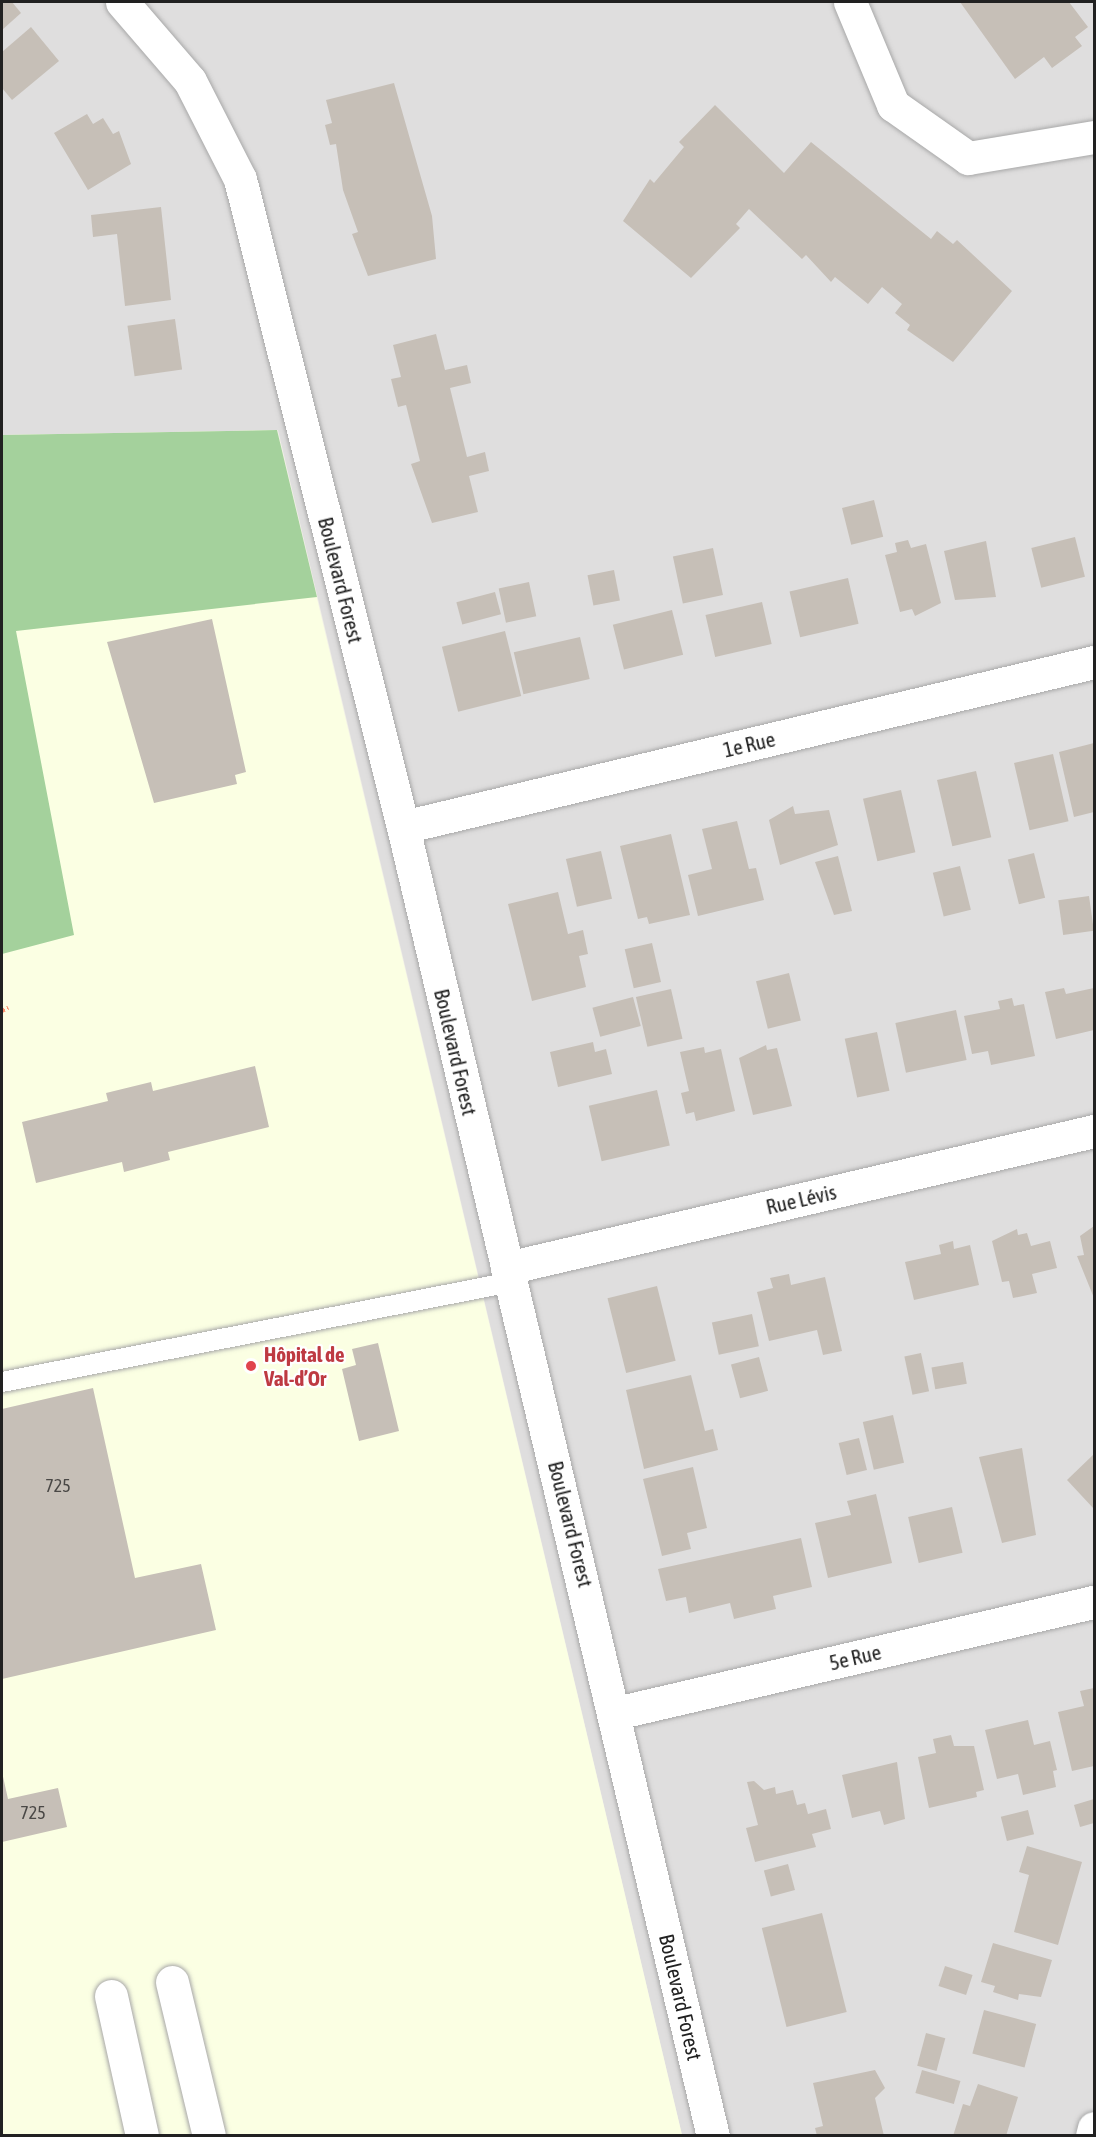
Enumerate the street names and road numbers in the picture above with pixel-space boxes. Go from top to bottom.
street label: Boulevard Forest [313,514,369,646]
street label: 1e Rue [721,726,777,762]
street label: Boulevard Forest [429,986,483,1118]
street label: Rue Lévis [763,1179,839,1219]
street label: Boulevard Forest [543,1458,599,1590]
street label: 5e Rue [827,1639,883,1675]
street label: Boulevard Forest [654,1931,708,2063]

